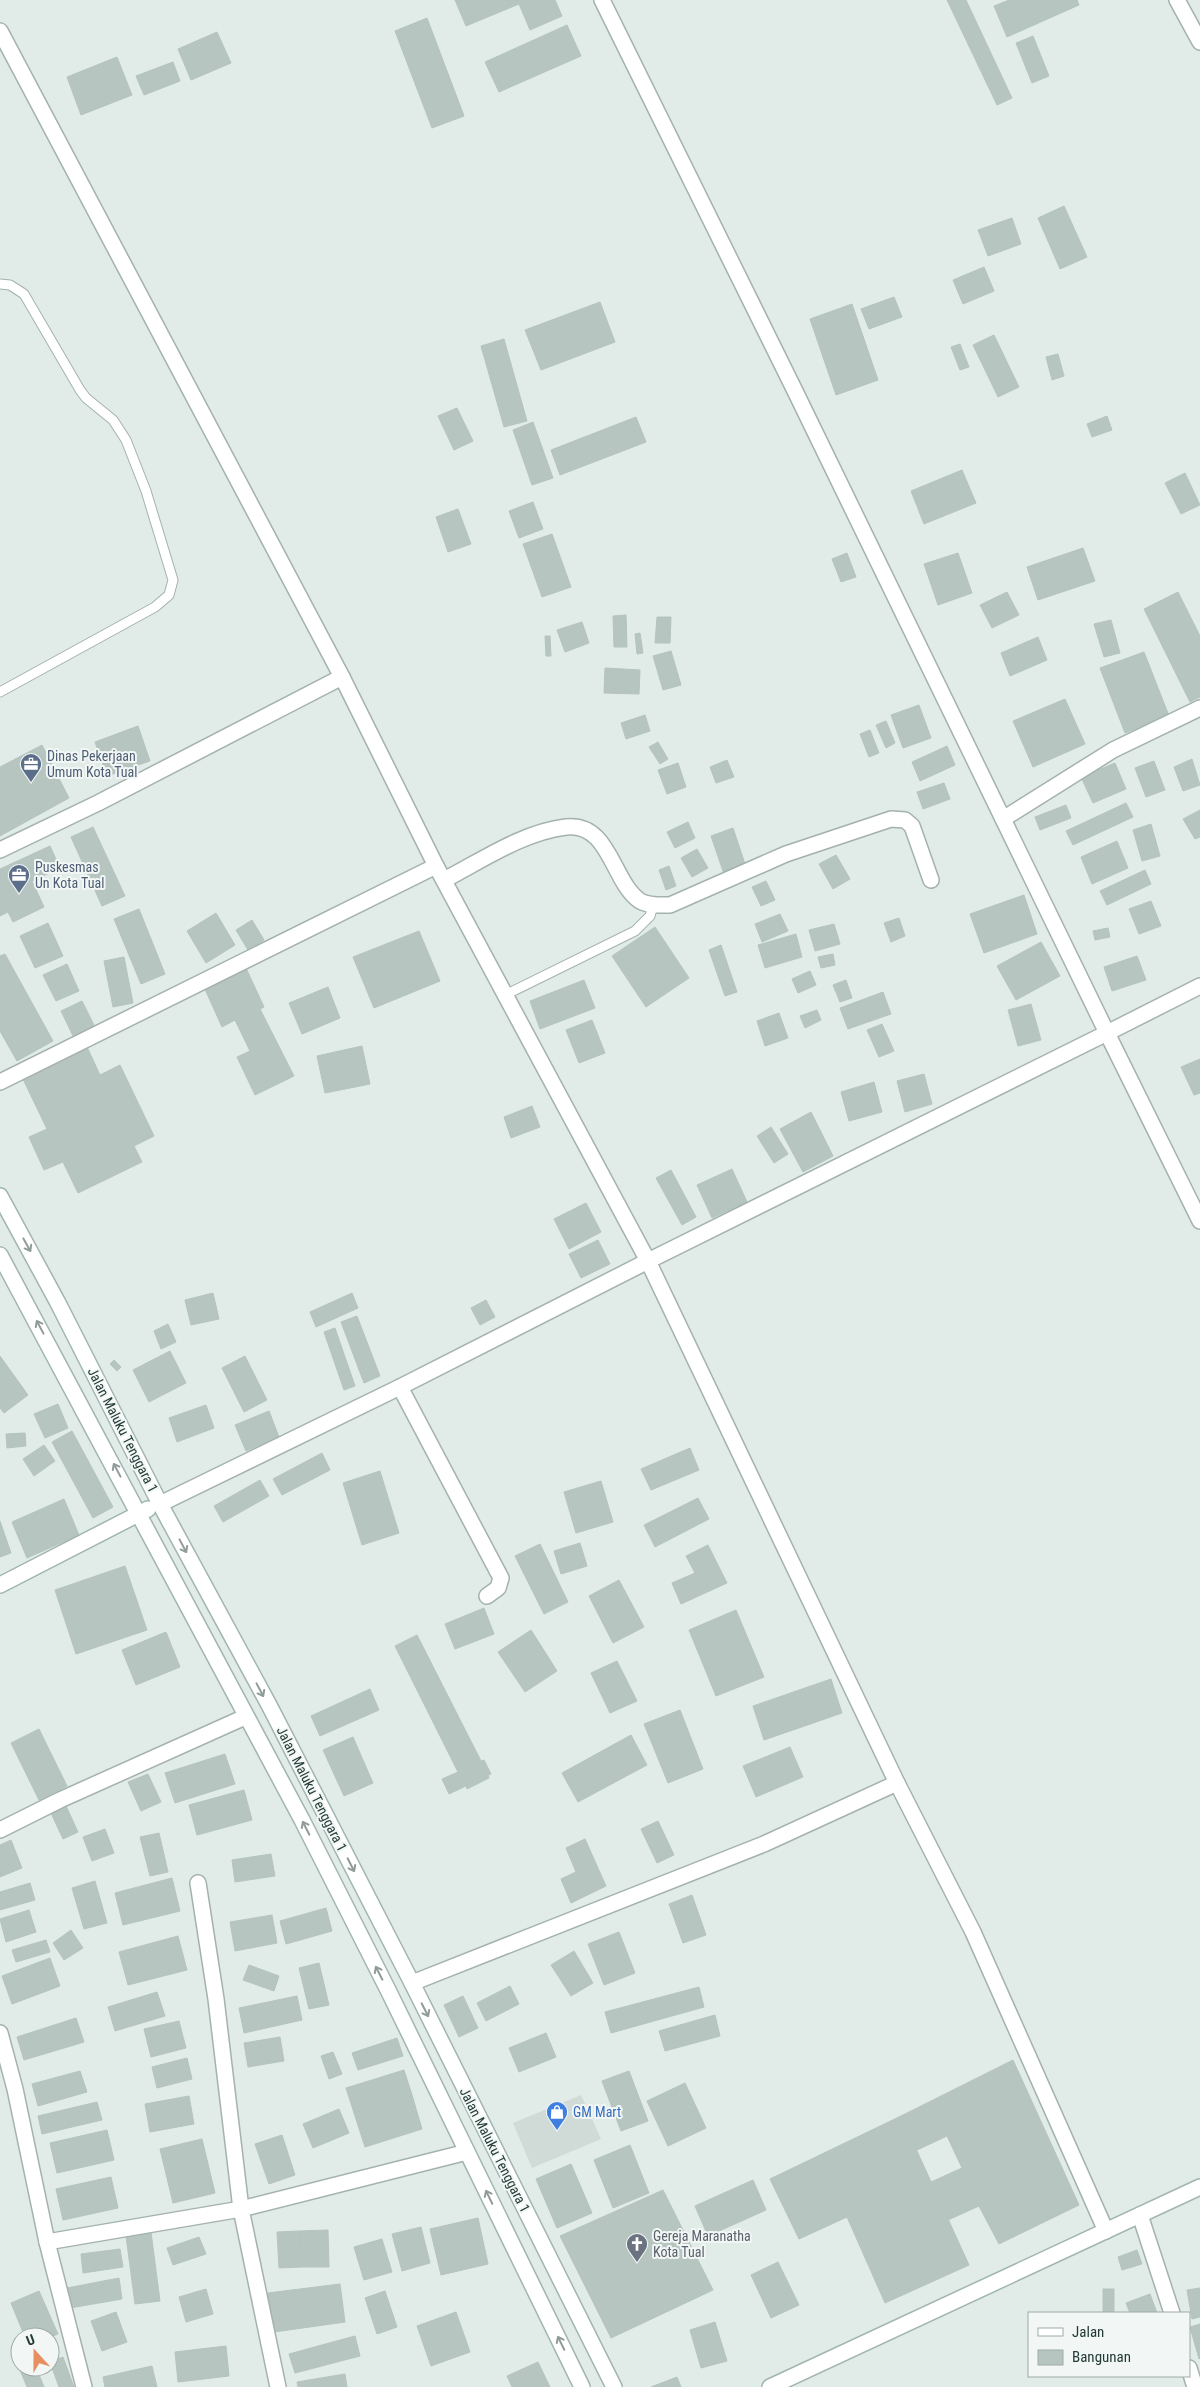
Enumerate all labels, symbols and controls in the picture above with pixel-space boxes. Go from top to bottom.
place label: Dinas Pekerjaan Umum Kota Tual [47,748,138,780]
office icon: Dinas Pekerjaan Umum Kota Tual [19,752,43,783]
place label: Puskesmas Un Kota Tual [35,859,104,891]
office icon: Puskesmas Un Kota Tual [7,863,31,894]
one-way arrow [23,1237,32,1252]
one-way arrow [35,1320,44,1335]
street label: Jalan Maluku Tenggara 1 [85,1365,161,1495]
one-way arrow [112,1463,122,1478]
one-way arrow [179,1539,189,1553]
one-way arrow [256,1682,266,1696]
street label: Jalan Maluku Tenggara 1 [274,1724,350,1854]
one-way arrow [301,1821,310,1836]
one-way arrow [347,1857,356,1872]
one-way arrow [374,1965,384,1980]
one-way arrow [421,2002,430,2017]
street label: Jalan Maluku Tenggara 1 [457,2085,533,2215]
shop icon: GM Mart [545,2100,569,2131]
place label: GM Mart [573,2104,621,2120]
one-way arrow [484,2190,494,2205]
place label: Gereja Maranatha Kota Tual [653,2228,751,2260]
church icon: Gereja Maranatha Kota Tual [625,2232,649,2263]
legend [1028,2312,1190,2377]
text: Jalan [1072,2323,1104,2341]
north arrow [10,2327,60,2377]
text: U [24,2331,37,2349]
one-way arrow [555,2336,565,2351]
text: Bangunan [1072,2348,1131,2366]

